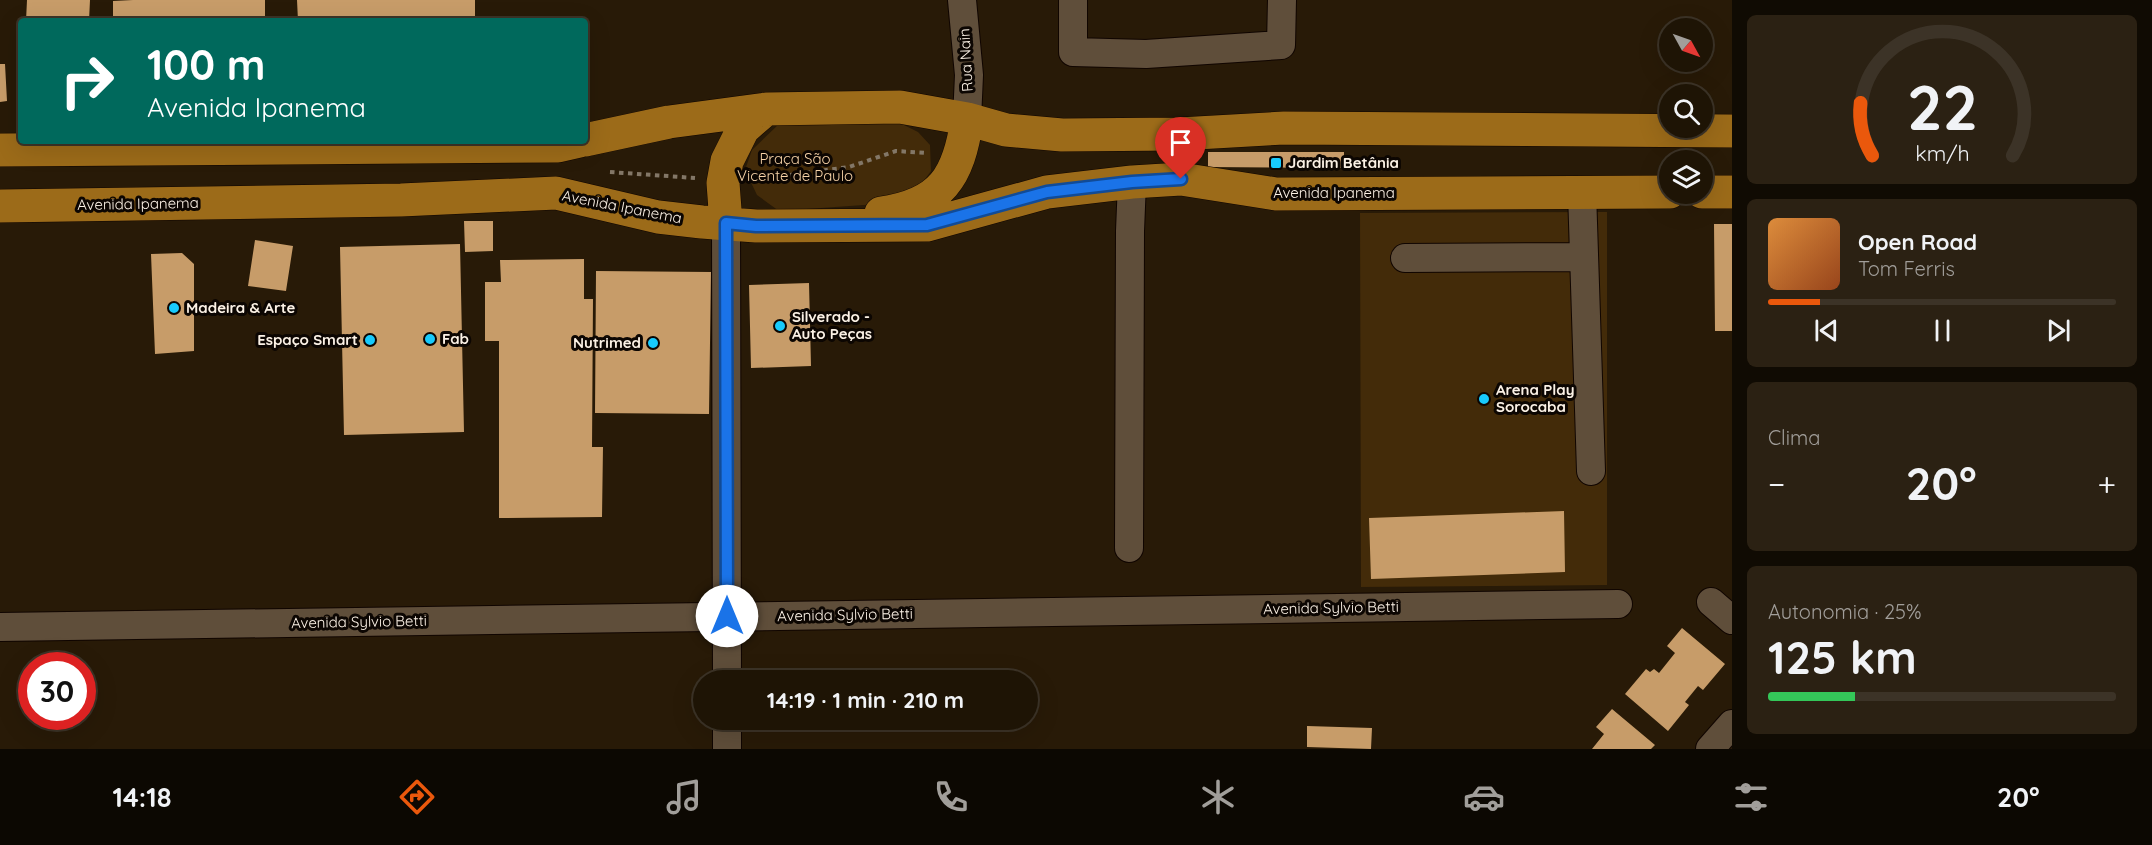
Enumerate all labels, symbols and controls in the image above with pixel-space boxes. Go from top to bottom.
north arrow [1659,18,1713,72]
map controls [1659,18,1713,204]
street label: Rua Nain [954,28,977,92]
text: 100 m [147,38,265,91]
icon: right [48,42,126,120]
text: 22 [1906,68,1978,146]
button: search [1659,84,1713,138]
text: Avenida Ipanema [147,90,366,124]
pin [1155,117,1206,179]
icon: arrive [1164,126,1197,159]
text: km/h [1915,141,1969,167]
park label: Praça São Vicente de Paulo [737,149,853,185]
button: layers [1659,150,1713,204]
place label: Jardim Betânia [1288,153,1399,172]
marker: Jardim Betânia [1269,156,1283,170]
street label: Avenida Ipanema [1273,183,1395,202]
street label: Avenida Ipanema [561,186,684,227]
street label: Avenida Ipanema [77,193,199,214]
text: Open Road [1858,228,1977,256]
text: Tom Ferris [1858,256,1955,281]
place label: Madeira & Arte [186,298,295,317]
marker: Madeira & Arte [167,301,181,315]
place label: Silverado - Auto Peças [792,307,872,343]
icon: previous [1810,314,1843,347]
icon: pause [1926,314,1959,347]
icon: next [2042,314,2075,347]
marker: Silverado - Auto Peças [773,319,787,333]
place label: Fab [442,329,469,348]
place label: Espaço Smart [257,330,358,349]
marker: Fab [423,332,437,346]
marker: Espaço Smart [363,333,377,347]
place label: Nutrimed [573,333,641,352]
marker: Nutrimed [646,336,660,350]
place label: Arena Play Sorocaba [1496,380,1575,416]
marker: Arena Play Sorocaba [1477,392,1491,406]
text: Clima [1768,425,1820,450]
text: 20° [1906,455,1977,511]
text: − [1768,463,1785,504]
text: + [2097,463,2116,504]
position arrow [695,584,759,648]
street label: Avenida Sylvio Betti [1263,597,1399,618]
text: Autonomia · 25% [1768,599,1921,624]
street label: Avenida Sylvio Betti [777,604,913,625]
street label: Avenida Sylvio Betti [291,611,427,632]
text: 125 km [1768,629,1917,685]
speed limit sign: 30 [18,652,96,730]
text: 14:19 · 1 min · 210 m [767,686,964,714]
icon: directions [396,776,438,818]
icon: music [663,776,705,818]
icon: phone [930,776,972,818]
icon: climate [1197,776,1239,818]
icon: car [1463,776,1505,818]
icon: filters [1730,776,1772,818]
text: 14:18 [112,780,171,814]
text: 20° [1997,780,2040,814]

